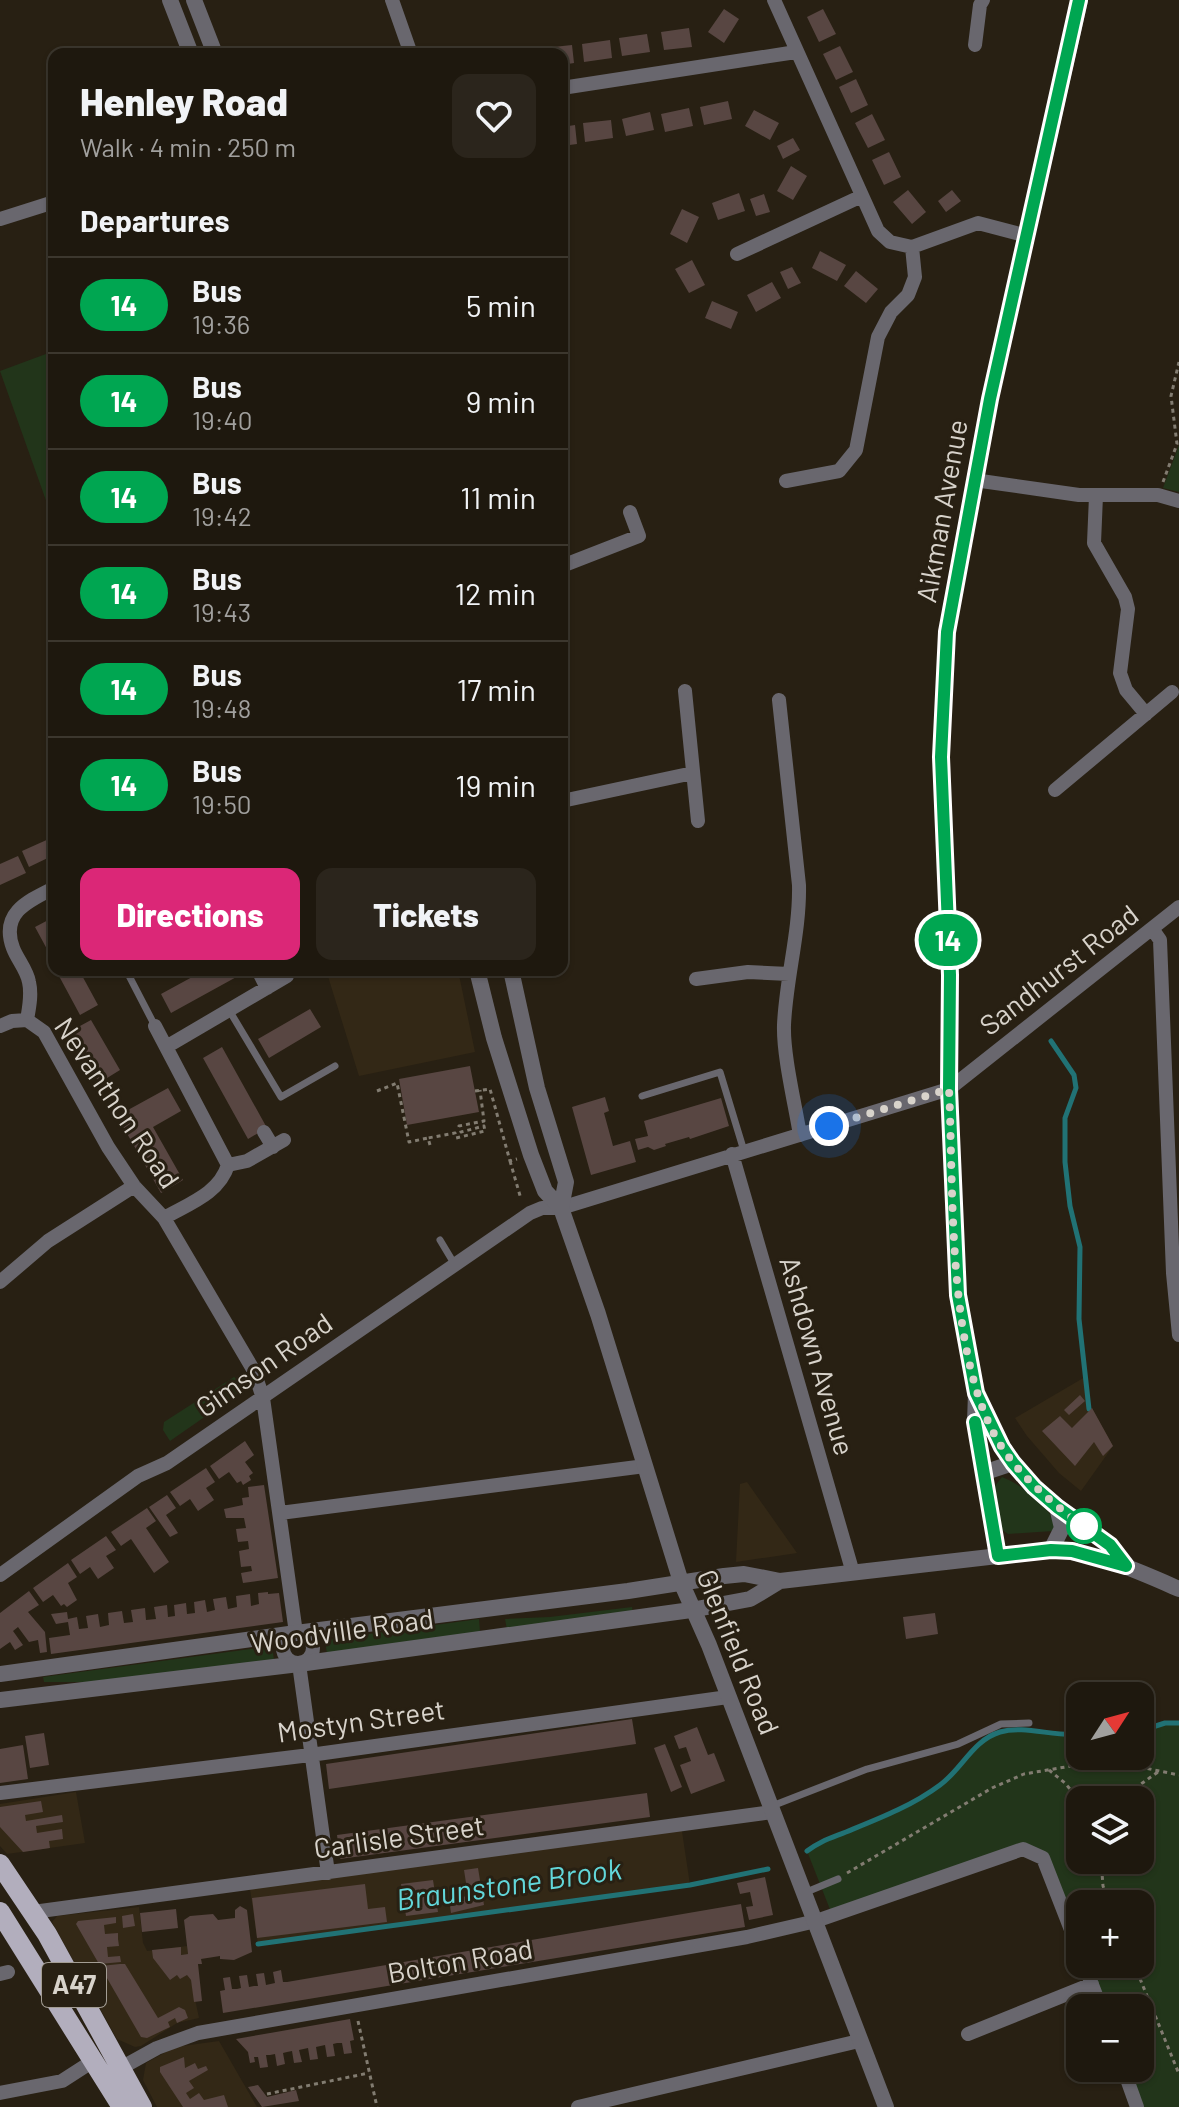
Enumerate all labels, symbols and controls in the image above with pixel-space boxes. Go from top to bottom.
button: heart [452,74,536,158]
text: Henley Road [80,78,288,124]
text: Walk · 4 min · 250 m [80,131,296,162]
text: Departures [80,202,230,238]
text: Bus [192,272,242,308]
text: 5 min [466,287,536,323]
text: 14 [111,288,137,322]
text: 19:36 [192,308,250,339]
text: Bus [192,368,242,404]
text: 9 min [466,383,536,419]
text: 14 [111,384,137,418]
text: 19:40 [192,404,252,435]
street label: Aikman Avenue [908,417,974,605]
text: Bus [192,464,242,500]
text: 11 min [460,479,536,515]
text: 14 [111,480,137,514]
text: 19:42 [192,500,252,531]
text: Bus [192,560,242,596]
text: 12 min [455,575,536,611]
text: 14 [111,576,137,610]
text: 19:43 [192,596,251,627]
text: Bus [192,656,242,692]
text: 17 min [457,671,536,707]
text: 14 [111,672,137,706]
text: 19:48 [192,692,251,723]
text: Bus [192,752,242,788]
text: 19 min [455,767,536,803]
text: 14 [111,768,137,802]
text: 19:50 [192,788,252,819]
button: Directions [80,868,300,960]
button: Tickets [316,868,536,960]
street label: Sandhurst Road [972,897,1145,1042]
line badge: 14 [912,914,984,966]
text: 14 [935,923,961,957]
street label: Nevanthon Road [48,1011,188,1194]
your location [809,1106,849,1146]
street label: Ashdown Avenue [773,1252,863,1459]
street label: Gimson Road [189,1305,338,1424]
unlabelled marker [1067,1509,1101,1543]
street label: Glenfield Road [690,1564,787,1739]
street label: Woodville Road [248,1600,436,1660]
north arrow [1066,1682,1154,1770]
map controls [1066,1682,1154,2082]
street label: Mostyn Street [275,1691,447,1749]
button: layers [1066,1786,1154,1874]
street label: Carlisle Street [311,1807,486,1865]
water label: Braunstone Brook [394,1849,624,1917]
button: + [1066,1890,1154,1978]
street label: Bolton Road [385,1931,535,1990]
road number: A47 [42,1963,106,2007]
button: − [1066,1994,1154,2082]

